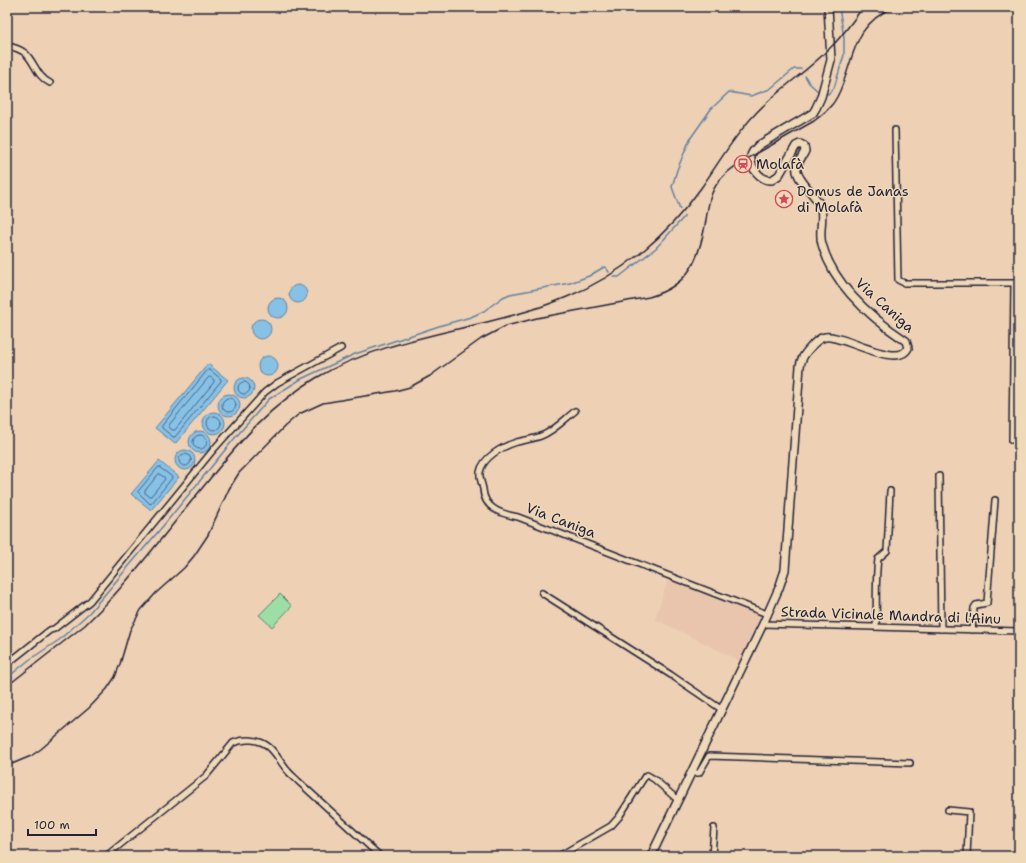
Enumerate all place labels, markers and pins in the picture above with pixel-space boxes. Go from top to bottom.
station icon: Molafà [733,154,753,174]
place label: Molafà [756,155,804,173]
place label: Domus de Janas di Molafà [797,182,909,216]
place icon: Domus de Janas di Molafà [774,189,794,209]

